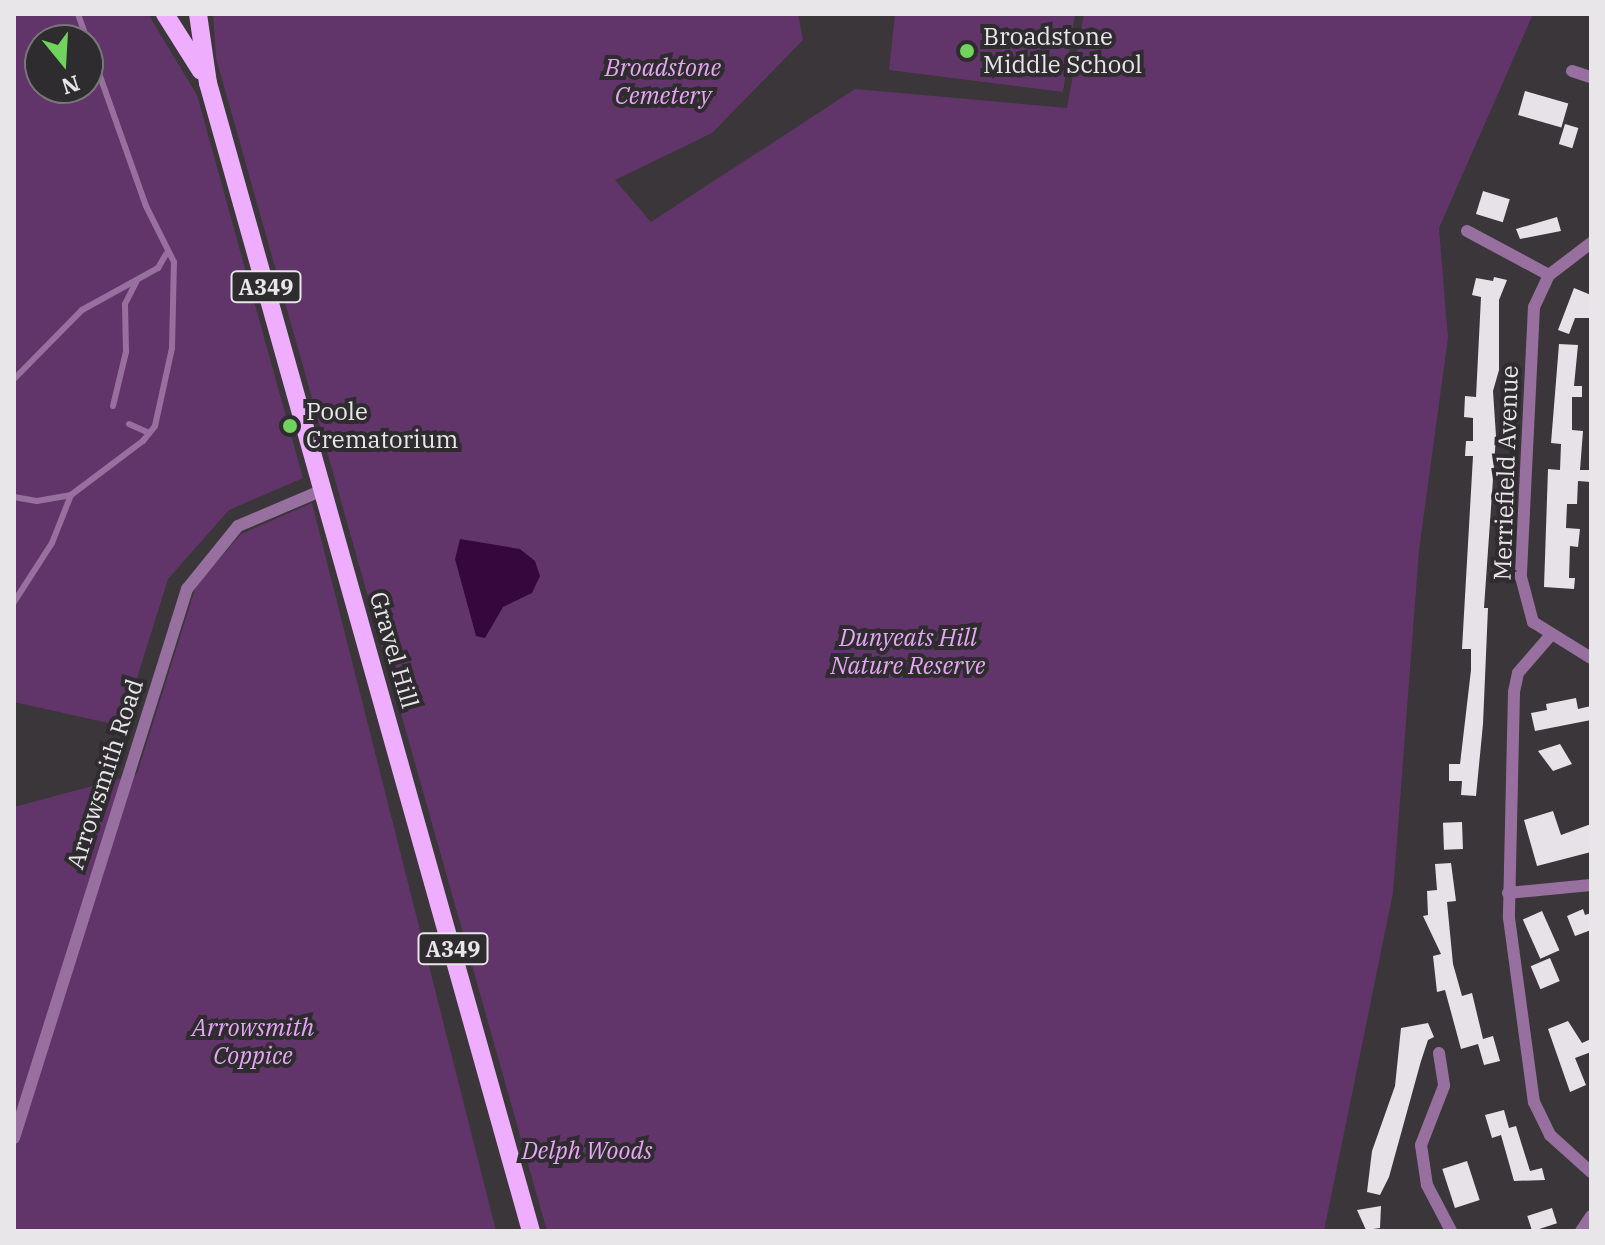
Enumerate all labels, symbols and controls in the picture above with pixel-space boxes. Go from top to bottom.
place label: Broadstone Middle School [983,23,1142,79]
north arrow [24,24,104,104]
marker: Broadstone Middle School [958,42,976,60]
park label: Broadstone Cemetery [605,54,721,110]
text: N [58,69,84,102]
road number: A349 [230,269,302,305]
street label: Merriefield Avenue [1488,365,1524,581]
place label: Poole Crematorium [306,398,458,454]
marker: Poole Crematorium [281,417,299,435]
street label: Gravel Hill [364,588,424,712]
park label: Dunyeats Hill Nature Reserve [830,624,986,680]
street label: Arrowsmith Road [61,675,149,873]
road number: A349 [417,931,489,967]
park label: Arrowsmith Coppice [192,1014,314,1070]
park label: Delph Woods [522,1137,652,1165]

